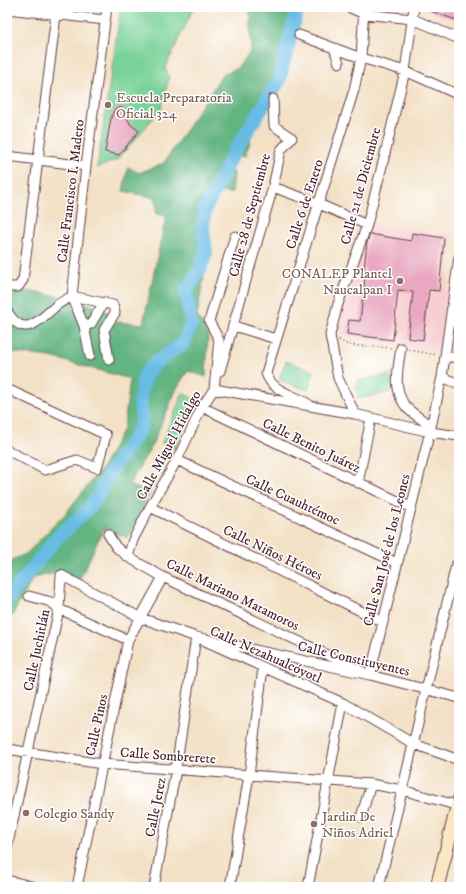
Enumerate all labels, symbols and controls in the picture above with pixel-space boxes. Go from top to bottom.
place label: Escuela Preparatoria Oficial 324 [116,89,232,123]
marker: Escuela Preparatoria Oficial 324 [103,100,113,110]
street label: Calle Francisco I. Madero [53,118,89,264]
street label: Calle 21 de Diciembre [337,125,385,247]
street label: Calle 28 de Septiembre [225,151,275,279]
street label: Calle 6 de Enero [282,157,328,252]
place label: CONALEP Plantel Naucalpan I [282,265,393,299]
marker: CONALEP Plantel Naucalpan I [395,276,405,286]
street label: Calle Miguel Hidalgo [132,387,205,503]
street label: Calle Benito Juárez [259,414,364,478]
street label: Calle Cuauhtémoc [243,470,343,530]
street label: Calle San José de los Leones [359,472,415,628]
street label: Calle Niños Héroes [220,521,326,585]
street label: Calle Mariano Matamoros [163,555,302,635]
street label: Calle Juchitlán [20,607,55,693]
street label: Calle Nezahualcóyotl [207,622,325,688]
street label: Calle Constituyentes [296,637,412,681]
street label: Calle Pinos [82,692,112,758]
street label: Calle Sombrerete [119,744,217,768]
street label: Calle Jerez [141,776,171,839]
place label: Colegio Sandy [34,805,115,823]
marker: Colegio Sandy [21,808,31,818]
place label: Jardin De Niños Adriel [320,808,394,842]
marker: Jardin De Niños Adriel [309,819,319,829]

